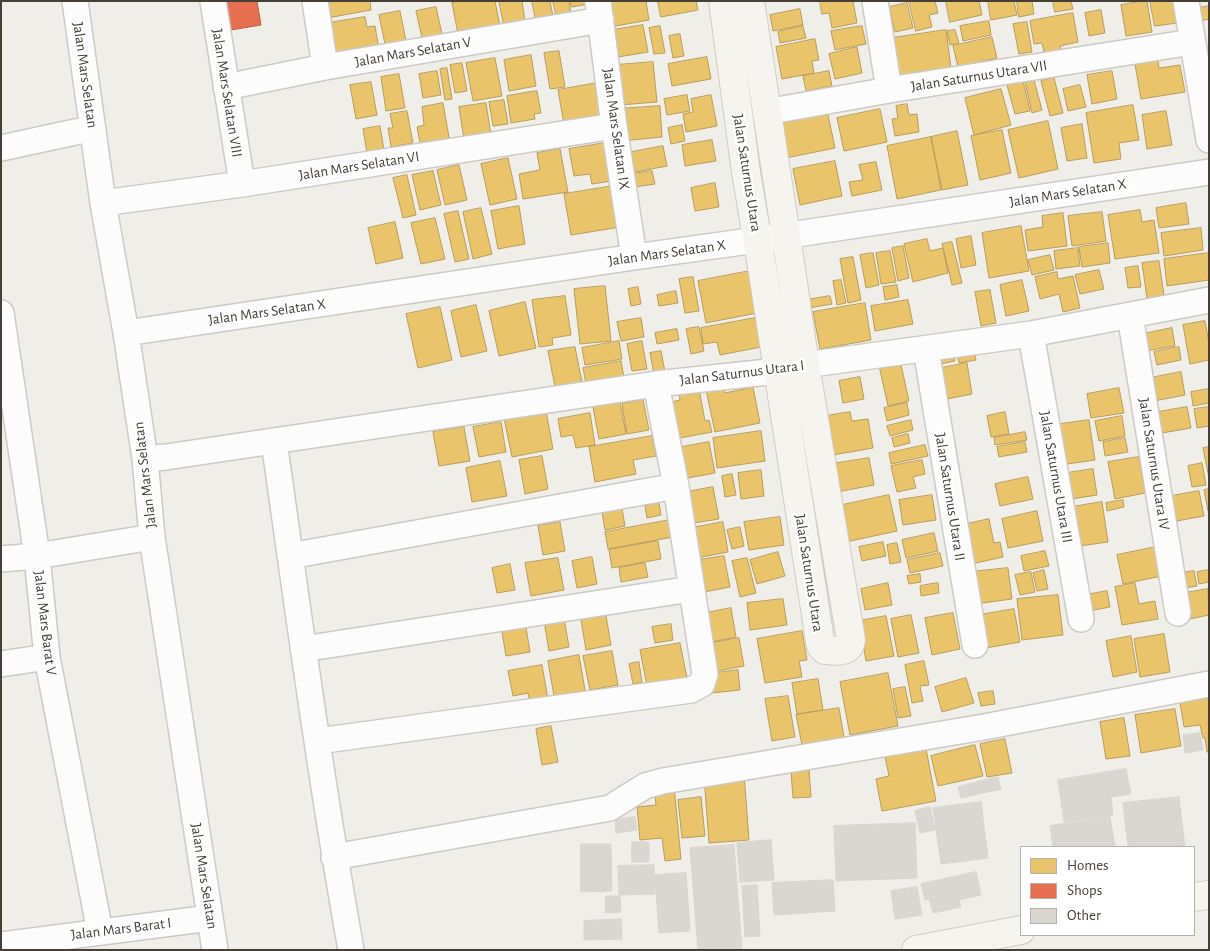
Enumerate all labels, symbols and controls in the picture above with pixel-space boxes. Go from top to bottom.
street label: Jalan Mars Selatan [69,21,101,129]
street label: Jalan Mars Selatan VIII [208,27,246,159]
street label: Jalan Mars Selatan V [353,33,473,71]
street label: Jalan Saturnus Utara VII [910,56,1048,96]
street label: Jalan Mars Selatan IX [599,67,633,191]
street label: Jalan Saturnus Utara [729,113,765,233]
street label: Jalan Mars Selatan VI [297,148,421,184]
street label: Jalan Mars Selatan X [1008,175,1128,211]
street label: Jalan Mars Selatan X [607,236,727,270]
street label: Jalan Mars Selatan X [207,295,327,329]
street label: Jalan Saturnus Utara I [679,356,805,390]
street label: Jalan Saturnus Utara IV [1135,397,1173,531]
street label: Jalan Saturnus Utara III [1036,410,1076,544]
street label: Jalan Mars Selatan [130,421,160,529]
street label: Jalan Saturnus Utara II [931,432,969,562]
street label: Jalan Saturnus Utara [791,513,827,633]
street label: Jalan Mars Barat V [30,570,60,676]
street label: Jalan Mars Selatan [187,822,221,930]
legend [1020,846,1195,936]
text: Homes [1067,858,1109,873]
text: Shops [1067,883,1102,898]
text: Other [1067,908,1101,923]
street label: Jalan Mars Barat I [70,914,172,944]

